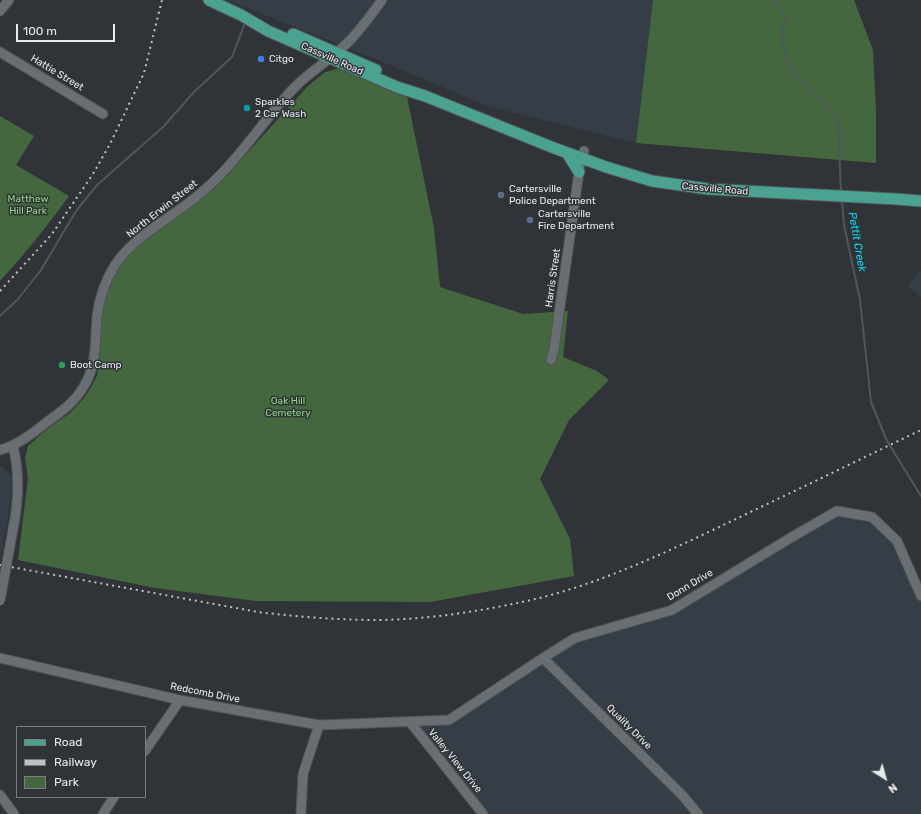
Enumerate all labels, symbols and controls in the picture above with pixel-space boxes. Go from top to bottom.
scale bar [18,16,117,42]
text: 100 m [23,24,57,38]
street label: Cassville Road [299,40,365,78]
street label: Hattie Street [28,52,86,94]
place label: Citgo [269,53,294,65]
marker: Citgo [256,54,266,64]
place label: Sparkles 2 Car Wash [255,96,306,120]
marker: Sparkles 2 Car Wash [242,103,252,113]
street label: North Erwin Street [124,178,200,240]
street label: Cassville Road [681,180,749,198]
place label: Cartersville Police Department [509,183,596,206]
marker: Cartersville Police Department [496,190,506,200]
park label: Matthew Hill Park [8,193,48,216]
place label: Cartersville Fire Department [538,208,614,232]
water label: Pettit Creek [845,211,869,273]
marker: Cartersville Fire Department [525,215,535,225]
street label: Harris Street [543,248,563,308]
place label: Boot Camp [70,359,122,371]
marker: Boot Camp [57,360,67,370]
park label: Oak Hill Cemetery [265,395,311,418]
street label: Donn Drive [665,567,715,603]
street label: Redcomb Drive [169,680,241,706]
street label: Quality Drive [604,702,654,752]
legend [16,726,146,798]
street label: Valley View Drive [426,727,484,795]
text: Road [54,735,82,749]
text: Railway [54,755,97,769]
north arrow [865,758,905,798]
text: Park [54,775,79,789]
text: N [885,780,900,796]

